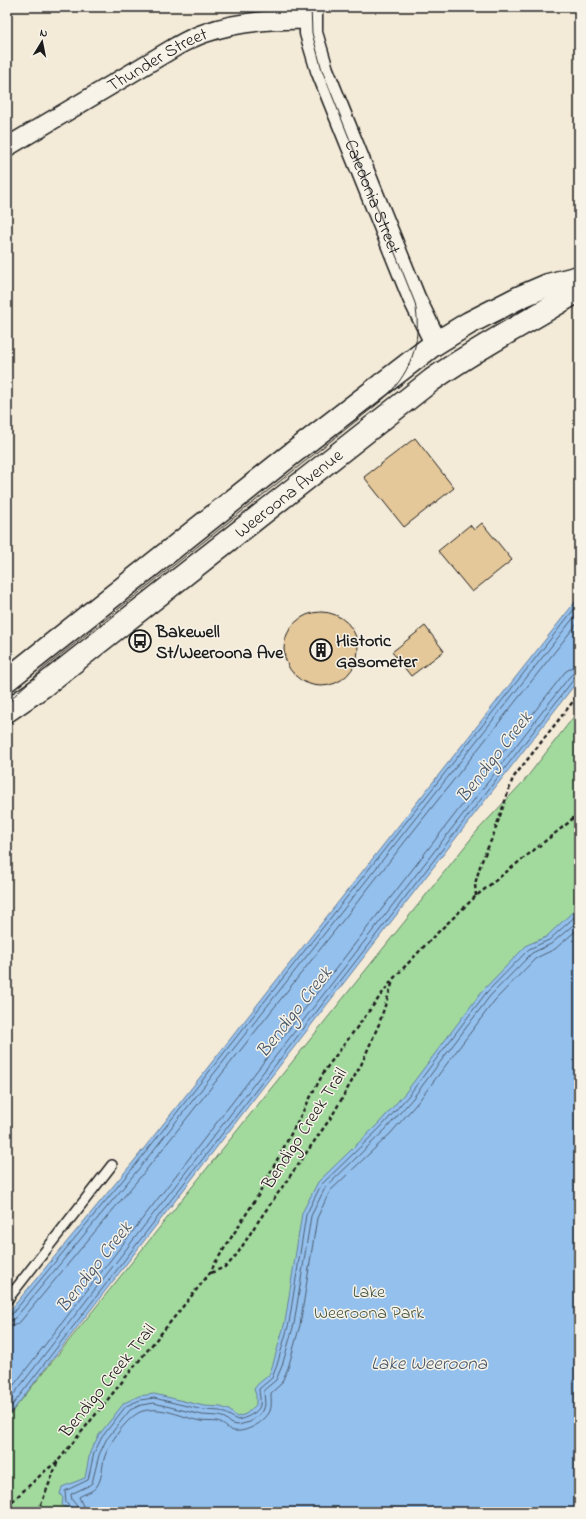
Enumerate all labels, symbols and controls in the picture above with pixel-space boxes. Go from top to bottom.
north arrow [22,22,62,62]
street label: Thunder Street [103,22,211,100]
text: N [39,25,49,42]
street label: Caledonia Street [336,136,406,259]
street label: Weeroona Avenue [230,443,350,545]
place label: Bakewell St/Weeroona Ave [155,620,284,667]
bus stop icon: Bakewell St/Weeroona Ave [127,628,153,654]
place label: Historic Gasometer [336,629,418,676]
building icon: Historic Gasometer [308,637,334,663]
water label: Bendigo Creek [451,706,541,810]
water label: Bendigo Creek [251,961,341,1065]
street label: Bendigo Creek Trail [256,1063,356,1196]
water label: Bendigo Creek [51,1216,141,1320]
park label: Lake Weeroona Park [314,1280,424,1327]
street label: Bendigo Creek Trail [54,1319,164,1445]
water label: Lake Weeroona [371,1351,488,1378]

